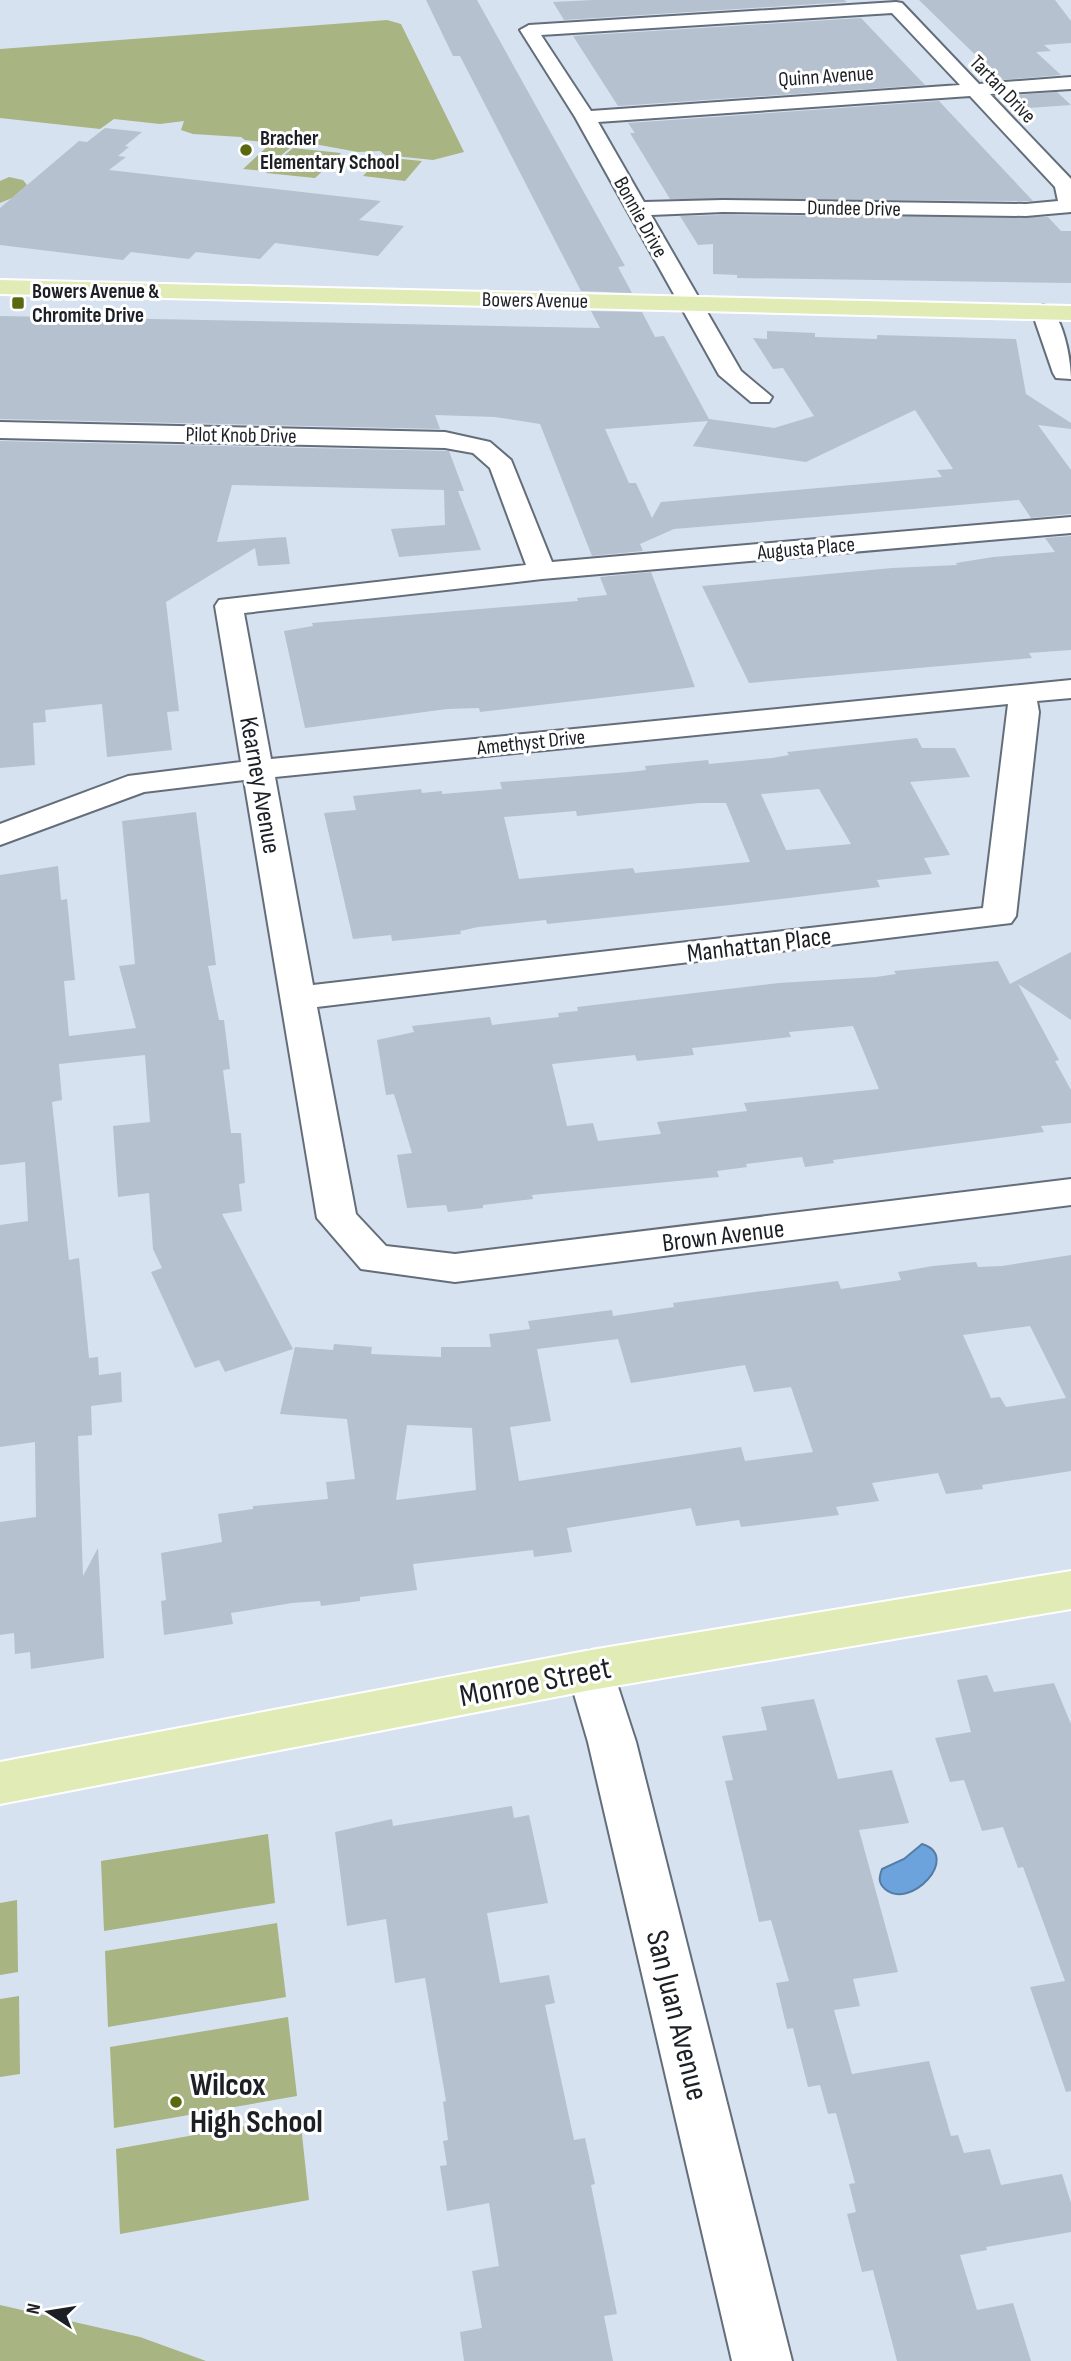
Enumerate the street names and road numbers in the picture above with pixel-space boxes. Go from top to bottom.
street label: Tartan Drive [964,50,1041,129]
street label: Quinn Avenue [777,61,875,92]
street label: Bonnie Drive [608,173,673,262]
street label: Dundee Drive [807,195,901,222]
street label: Bowers Avenue [482,287,588,314]
street label: Pilot Knob Drive [185,422,297,449]
street label: Augusta Place [755,532,856,565]
street label: Kearney Avenue [232,714,287,856]
street label: Amethyst Drive [475,724,586,761]
street label: Manhattan Place [685,921,833,970]
street label: Brown Avenue [660,1214,786,1259]
street label: Monroe Street [456,1649,614,1716]
street label: San Juan Avenue [637,1926,717,2105]

